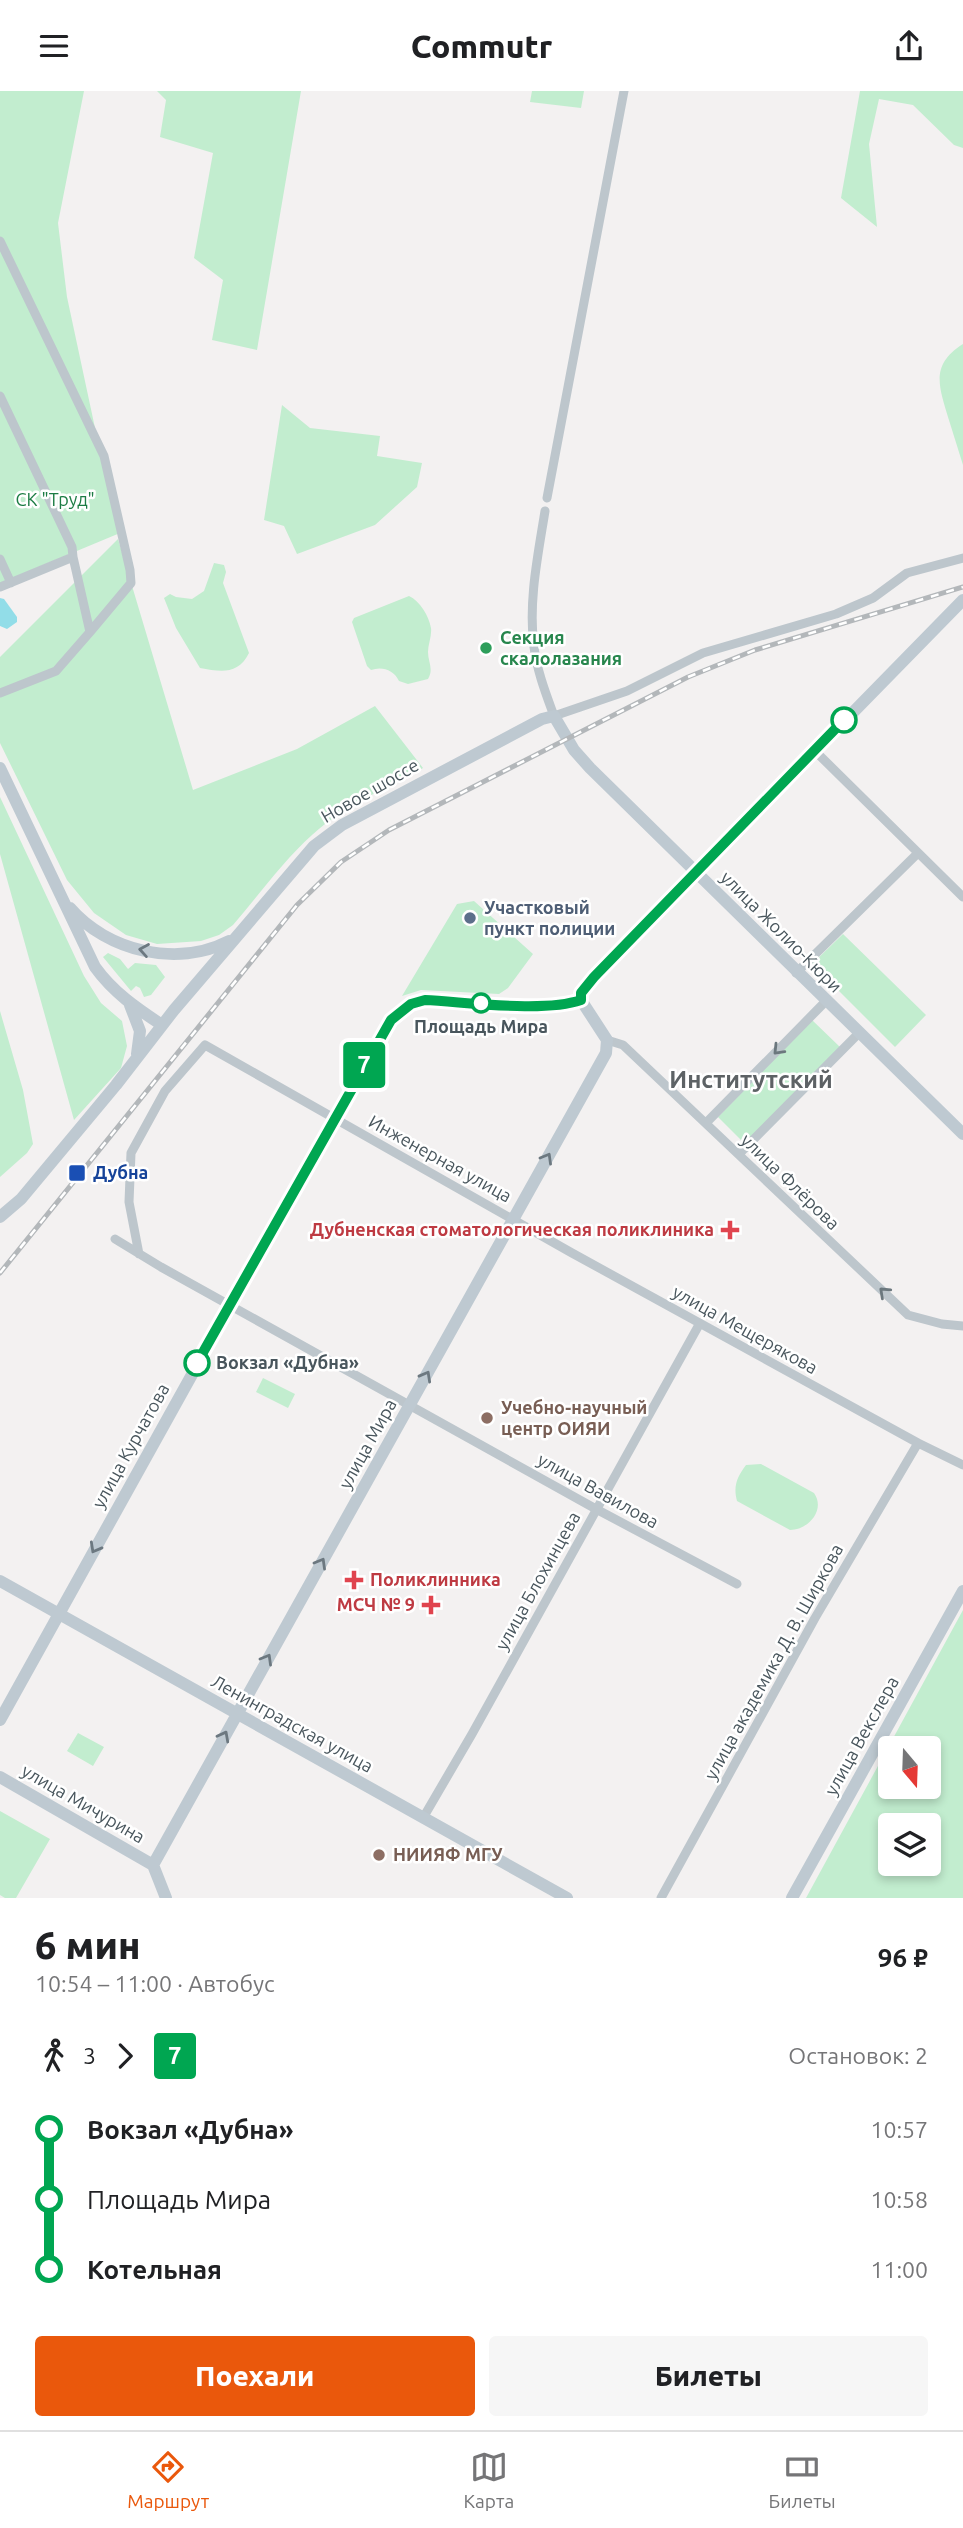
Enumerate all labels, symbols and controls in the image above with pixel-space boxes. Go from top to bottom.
icon: menu [35,27,73,65]
icon: share [890,27,928,65]
text: Commutr [411,28,552,64]
park label: СК "Труд" [15,489,95,509]
place label: Секция скалолазания [500,627,622,668]
marker: Секция скалолазания [478,640,494,656]
unlabelled marker [831,707,857,733]
street label: Новое шоссе [317,754,422,826]
street label: улица Жолио-Кюри [717,867,846,996]
place label: Участковый пункт полиции [484,897,615,938]
marker: Участковый пункт полиции [462,910,478,926]
one-way arrow [138,944,150,959]
marker: Площадь Мира [471,993,491,1013]
place label: Площадь Мира [414,1016,548,1036]
line badge: 7 [341,1042,387,1088]
one-way arrow [773,1042,786,1055]
text: 7 [357,1051,371,1078]
district label: Институтский [669,1066,833,1093]
street label: Инженерная улица [366,1111,515,1206]
street label: улица Флёрова [737,1129,844,1233]
one-way arrow [539,1153,552,1166]
place label: Дубна [93,1162,148,1182]
marker: Дубна [67,1163,87,1183]
place label: Дубненская стоматологическая поликлиника [310,1219,714,1239]
marker: Дубненская стоматологическая поликлиника [720,1220,740,1240]
street label: улица Мещерякова [670,1281,821,1377]
one-way arrow [879,1288,892,1300]
marker: Вокзал «Дубна» [184,1350,210,1376]
place label: Вокзал «Дубна» [216,1352,359,1372]
one-way arrow [418,1371,431,1383]
street label: улица Курчатова [88,1380,173,1511]
street label: улица Мира [334,1395,400,1492]
place label: Учебно-научный центр ОИЯИ [501,1397,647,1438]
marker: Учебно-научный центр ОИЯИ [479,1410,495,1426]
street label: улица Вавилова [535,1449,662,1532]
street label: улица Блохинцева [491,1508,583,1653]
street label: улица академика Д. В. Ширкова [700,1540,846,1783]
one-way arrow [90,1541,103,1554]
one-way arrow [313,1558,326,1571]
place label: Поликлинника [370,1569,501,1589]
marker: Поликлинника [344,1570,364,1590]
place label: МСЧ № 9 [337,1594,415,1614]
marker: МСЧ № 9 [421,1595,441,1615]
one-way arrow [259,1653,272,1666]
street label: Ленинградская улица [208,1670,377,1776]
street label: улица Векслера [820,1673,902,1798]
one-way arrow [216,1731,229,1744]
north arrow [878,1736,942,1799]
map controls [878,1736,941,1876]
street label: улица Мичурина [18,1760,149,1846]
button: layers [878,1813,941,1876]
place label: НИИЯФ МГУ [393,1844,503,1864]
marker: НИИЯФ МГУ [371,1847,387,1863]
text: 6 мин [35,1924,141,1966]
text: 96 ₽ [878,1943,928,1972]
text: 10:54 – 11:00 · Автобус [35,1971,275,1996]
icon: walk [35,2037,73,2075]
icon: forward [106,2037,144,2075]
text: 7 [168,2042,182,2069]
text: 3 [83,2043,96,2068]
text: Остановок: 2 [788,2043,928,2068]
text: Вокзал «Дубна» [87,2115,293,2144]
text: 10:57 [870,2117,928,2142]
text: Площадь Мира [87,2185,271,2214]
text: 10:58 [870,2187,928,2212]
text: Котельная [87,2255,222,2284]
text: 11:00 [870,2257,928,2282]
button: Поехали [35,2336,475,2416]
button: Билеты [489,2336,928,2416]
tab: Маршрут [127,2448,209,2512]
tab: Карта [464,2448,514,2512]
tab: Билеты [769,2448,836,2512]

